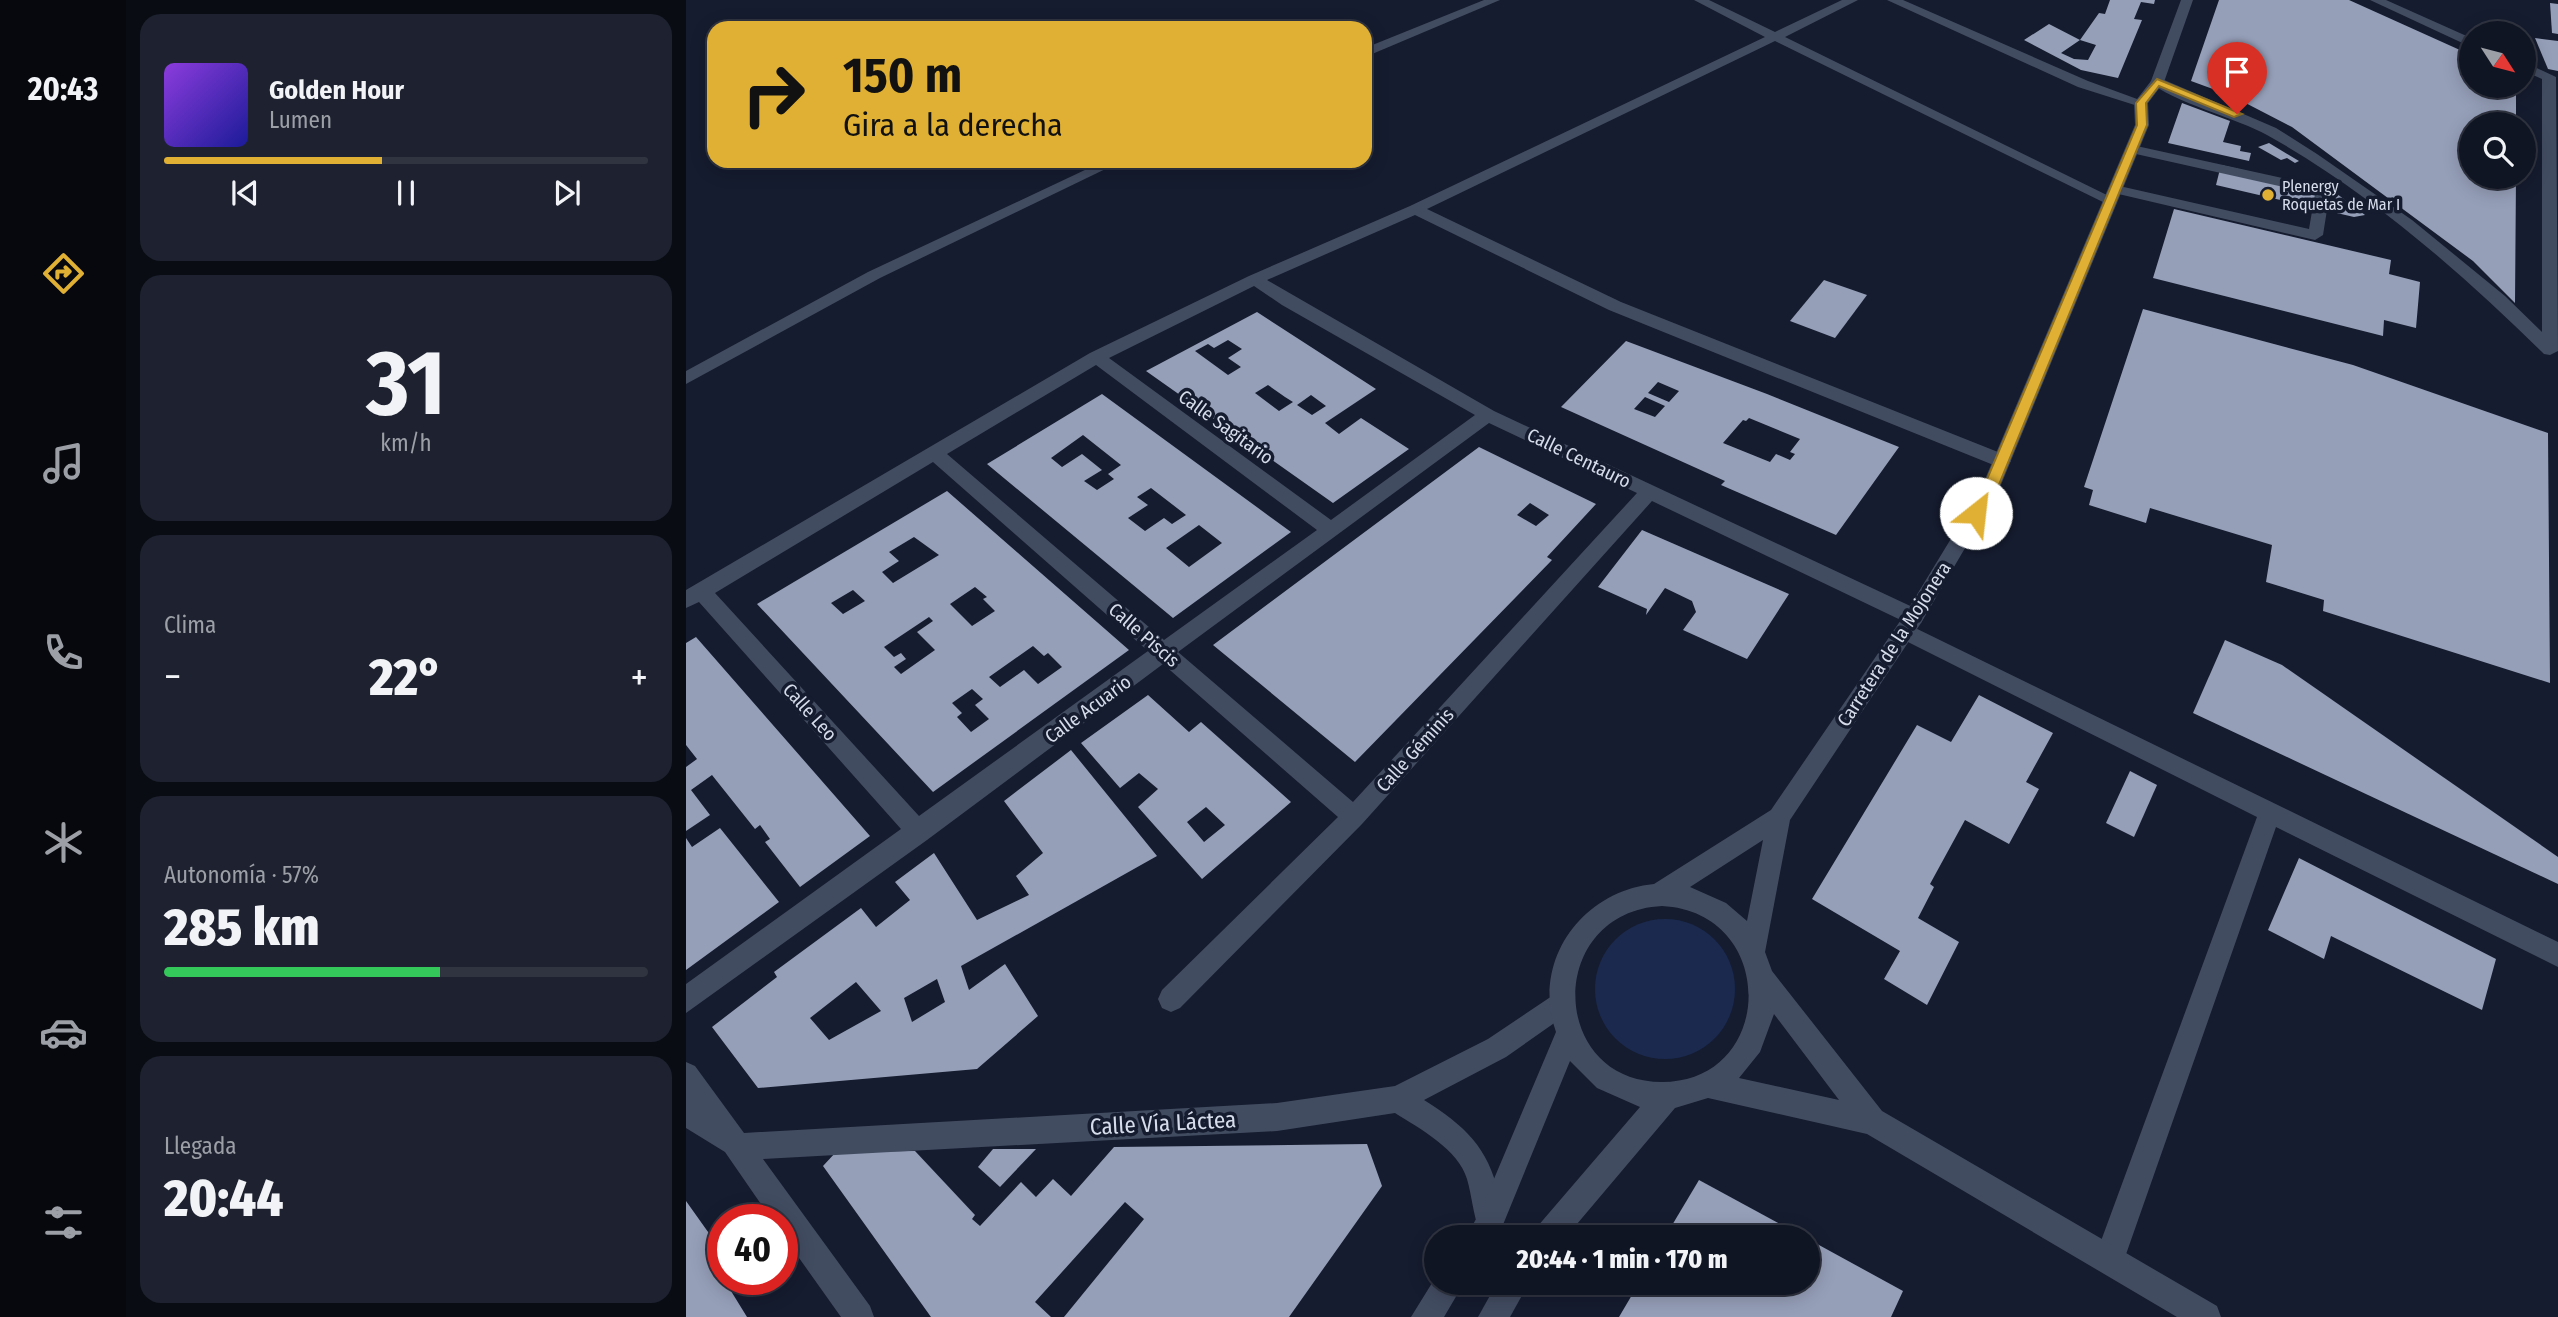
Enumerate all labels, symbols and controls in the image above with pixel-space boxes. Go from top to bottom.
north arrow [2459,21,2536,98]
map controls [2459,21,2536,189]
pin [2207,42,2267,114]
text: 150 m [843,46,962,105]
icon: right [728,49,819,140]
icon: arrive [2218,53,2256,91]
text: 20:43 [28,70,98,108]
text: Golden Hour [269,75,404,106]
text: Lumen [269,106,332,134]
text: Gira a la derecha [843,106,1063,144]
button: search [2459,112,2536,189]
icon: previous [226,174,264,212]
icon: pause [387,174,425,212]
icon: next [548,174,586,212]
place label: Plenergy Roquetas de Mar I [2282,177,2400,214]
marker: Plenergy Roquetas de Mar I [2260,187,2276,203]
icon: directions [39,249,88,298]
text: 31 [366,329,446,438]
street label: Calle Sagitario [1174,385,1278,469]
street label: Calle Centauro [1523,423,1635,493]
text: km/h [380,429,432,457]
icon: music [39,439,88,488]
position arrow [1939,476,2013,550]
street label: Carretera de la Mojonera [1832,557,1956,731]
street label: Calle Piscis [1104,598,1184,672]
text: Clima [164,611,216,639]
icon: phone [39,628,88,677]
text: 22° [369,646,443,709]
text: − [164,654,181,700]
text: + [631,654,648,700]
street label: Calle Acuario [1040,670,1136,748]
street label: Calle Leo [778,678,842,746]
street label: Calle Géminis [1371,703,1459,797]
icon: climate [39,818,88,867]
text: Autonomía · 57% [164,861,319,889]
text: 285 km [164,896,320,959]
icon: car [39,1008,88,1057]
street label: Calle Vía Láctea [1089,1105,1237,1141]
text: Llegada [164,1132,236,1160]
text: 20:44 [164,1167,284,1230]
icon: filters [39,1198,88,1247]
speed limit sign: 40 [707,1204,798,1295]
text: 20:44 · 1 min · 170 m [1517,1244,1727,1275]

